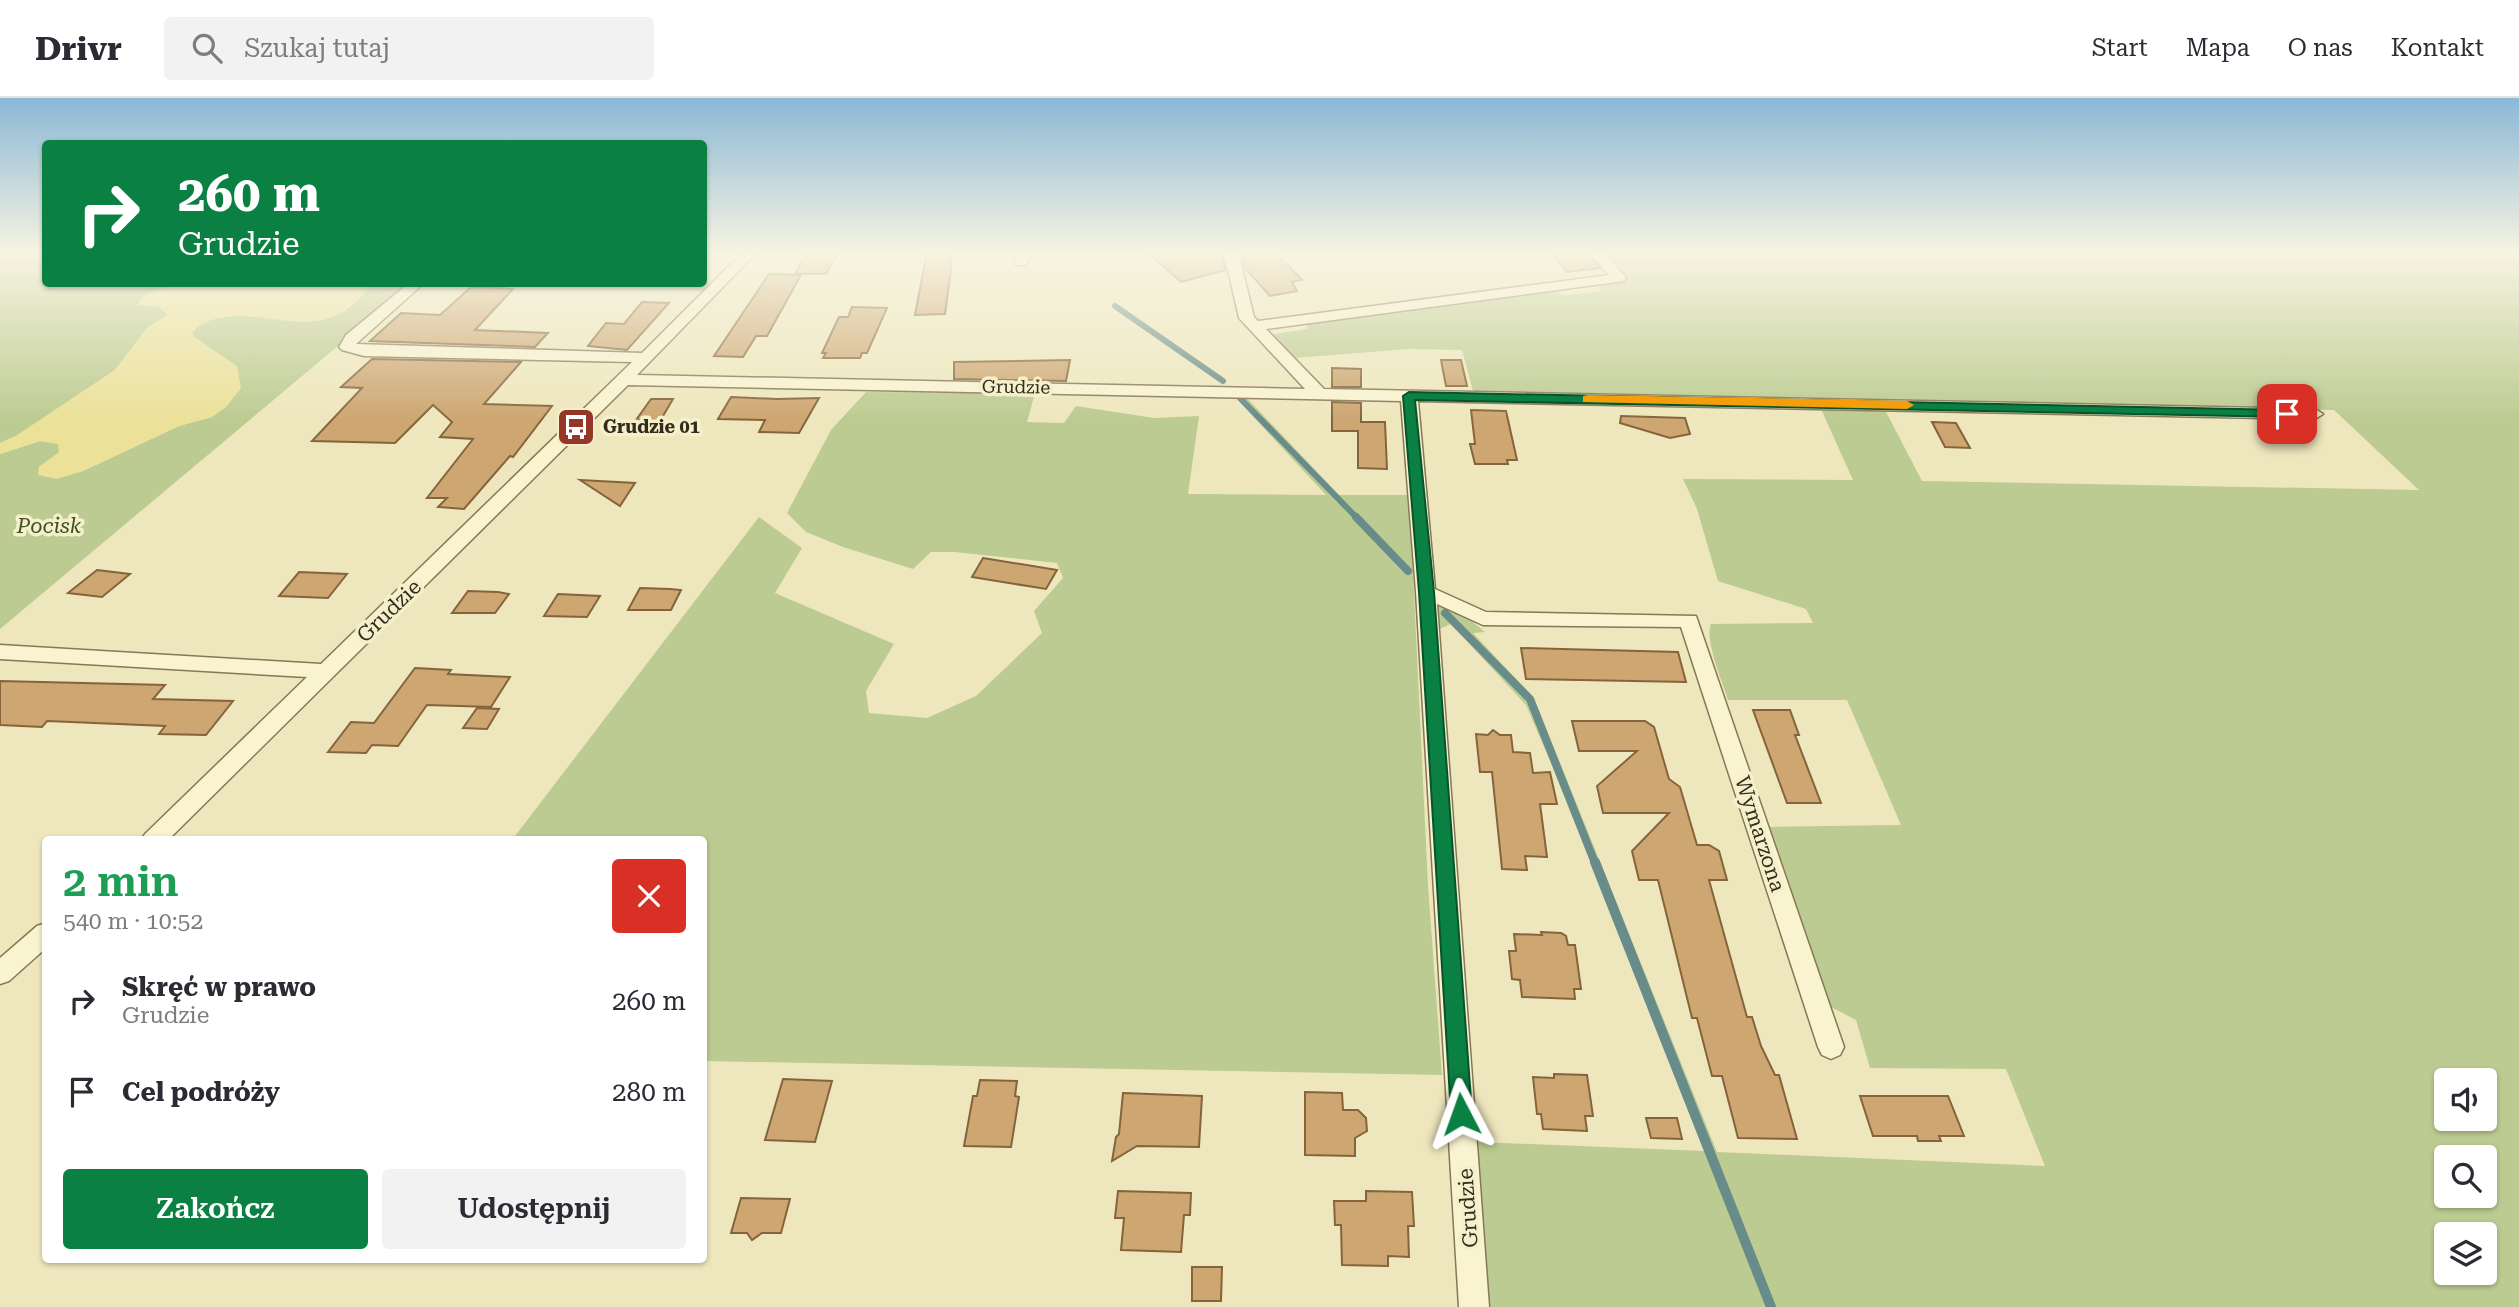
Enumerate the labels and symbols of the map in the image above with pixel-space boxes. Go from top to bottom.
street label: Grudzie [982,375,1050,398]
pin [2257,384,2317,444]
bus stop icon: Grudzie 01 [555,406,597,448]
place label: Grudzie 01 [603,416,700,437]
park label: Pocisk [16,514,82,538]
street label: Grudzie [352,575,426,647]
street label: Wymarzona [1730,773,1790,895]
position arrow [1424,1077,1498,1151]
street label: Grudzie [1453,1167,1483,1249]

